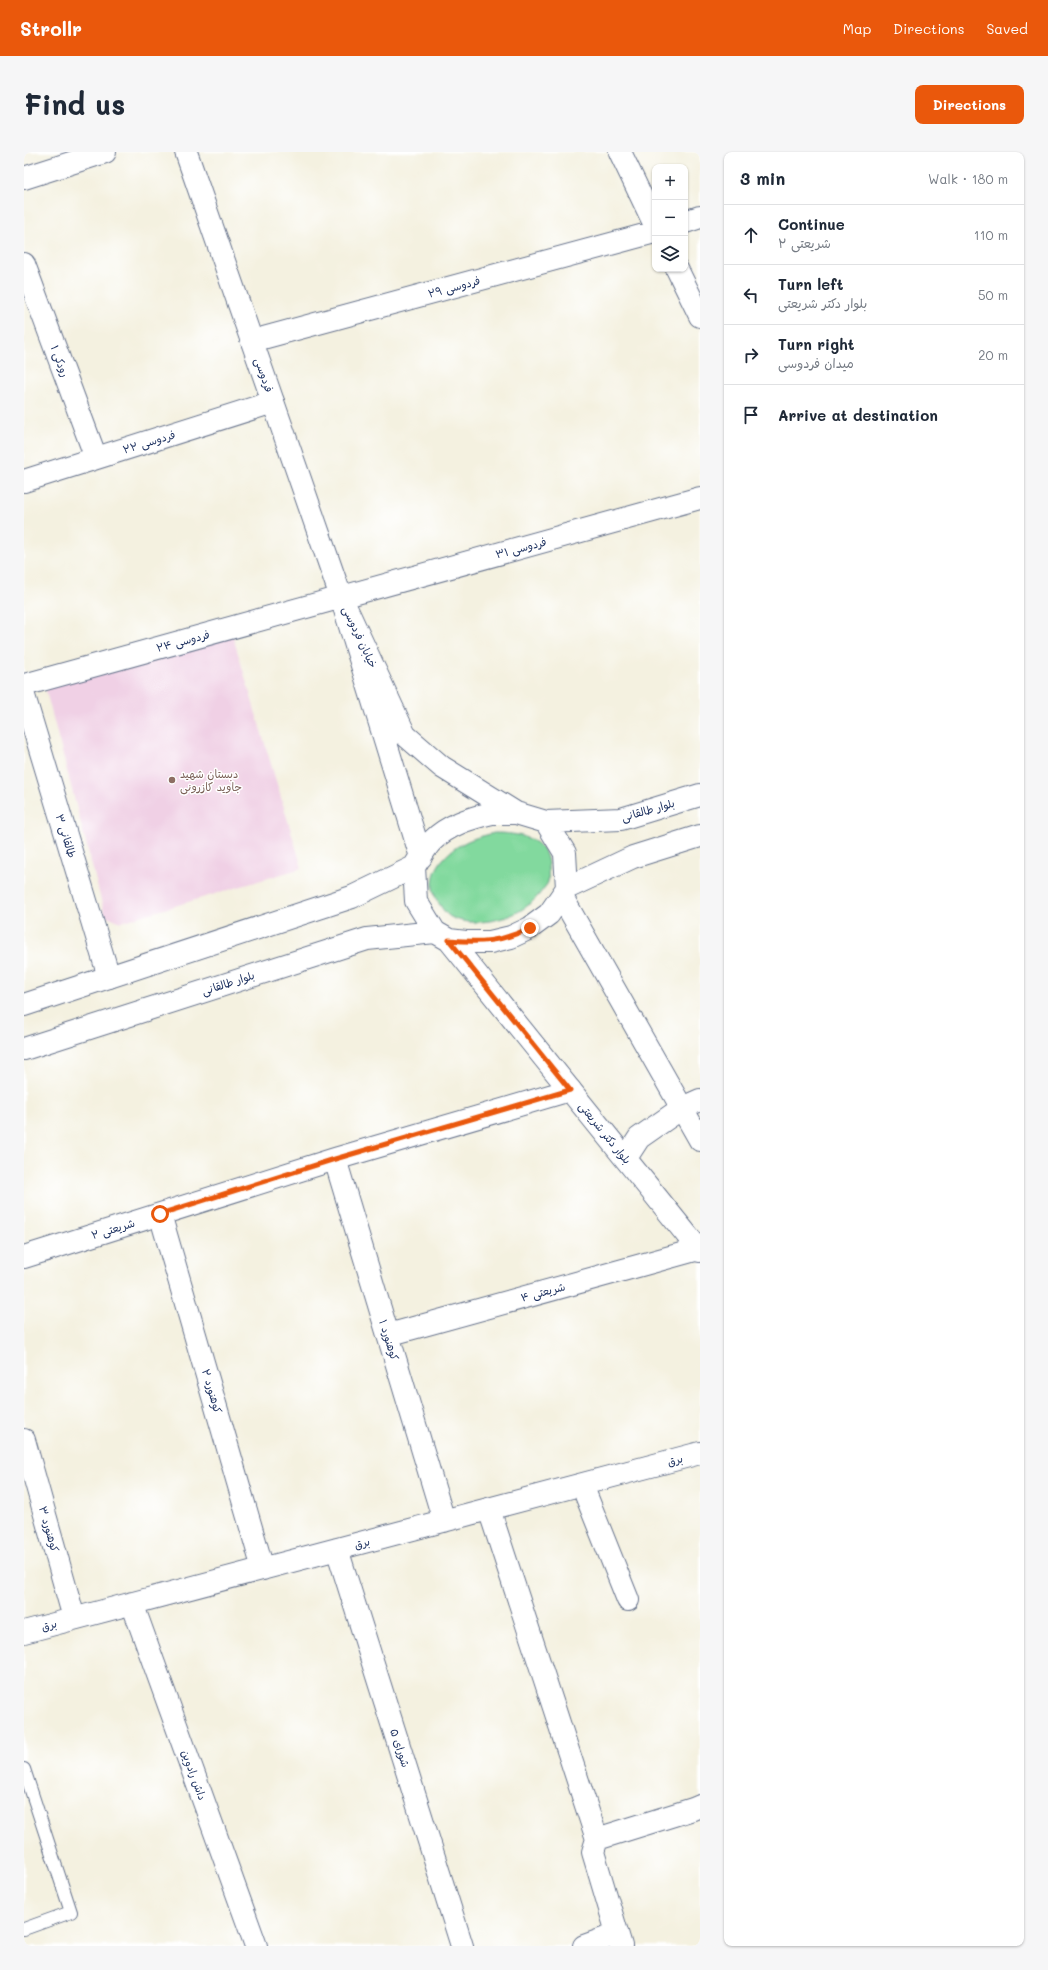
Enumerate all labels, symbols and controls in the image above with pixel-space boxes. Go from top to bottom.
text: Strollr [20,16,82,41]
text: Map [843,19,871,38]
text: Directions [893,19,964,38]
text: Saved [986,19,1028,38]
button: Directions [915,85,1024,124]
text: Find us [24,86,125,122]
map controls [652,164,688,272]
button: + [652,164,688,200]
text: 3 min [740,167,785,189]
text: Walk · 180 m [928,170,1008,187]
button: − [652,200,688,236]
text: Continue [778,214,845,234]
icon: ahead [740,224,762,246]
text: 110 m [974,226,1008,243]
text: شریعتی ۲ [778,234,831,251]
button: layers [652,236,688,272]
street label: فردوسی ۲۹ [426,272,482,302]
text: Turn left [778,274,843,294]
icon: left [740,284,762,306]
text: 50 m [978,286,1008,303]
text: بلوار دکتر شریعتی [778,294,867,311]
text: Turn right [778,334,855,354]
street label: رودکی ۱ [47,343,73,379]
icon: right [740,344,762,366]
text: 20 m [978,346,1008,363]
text: میدان فردوسی [778,354,854,371]
street label: فردوسی [251,356,277,394]
icon: arrive [740,404,762,426]
text: Arrive at destination [778,405,938,425]
street label: فردوسی ۲۲ [121,426,177,458]
street label: فردوسی ۳۱ [494,534,548,562]
street label: خیابان فردوسی [339,604,381,670]
street label: فردوسی ۲۴ [154,626,212,656]
place label: دبستان شهید جاوید کازرونی [180,766,242,795]
marker: دبستان شهید جاوید کازرونی [167,775,177,785]
street label: بلوار طالقانی [619,795,677,825]
street label: طالقانی ۳ [52,812,80,860]
route end [521,919,539,937]
street label: بلوار طالقانی [199,967,257,999]
street label: بلوار دکتر شریعتی [575,1099,635,1167]
route start [151,1205,169,1223]
street label: شریعتی ۲ [89,1215,137,1243]
street label: شریعتی ۴ [519,1278,567,1306]
street label: کوهنورد ۱ [375,1317,403,1363]
street label: کوهنورد ۲ [198,1367,226,1415]
street label: برق [665,1450,685,1470]
street label: کوهنورد ۳ [35,1504,63,1554]
street label: برق [352,1533,372,1553]
street label: برق [39,1615,59,1635]
street label: شورای ۵ [386,1727,414,1769]
street label: داش رادوین [178,1748,210,1802]

